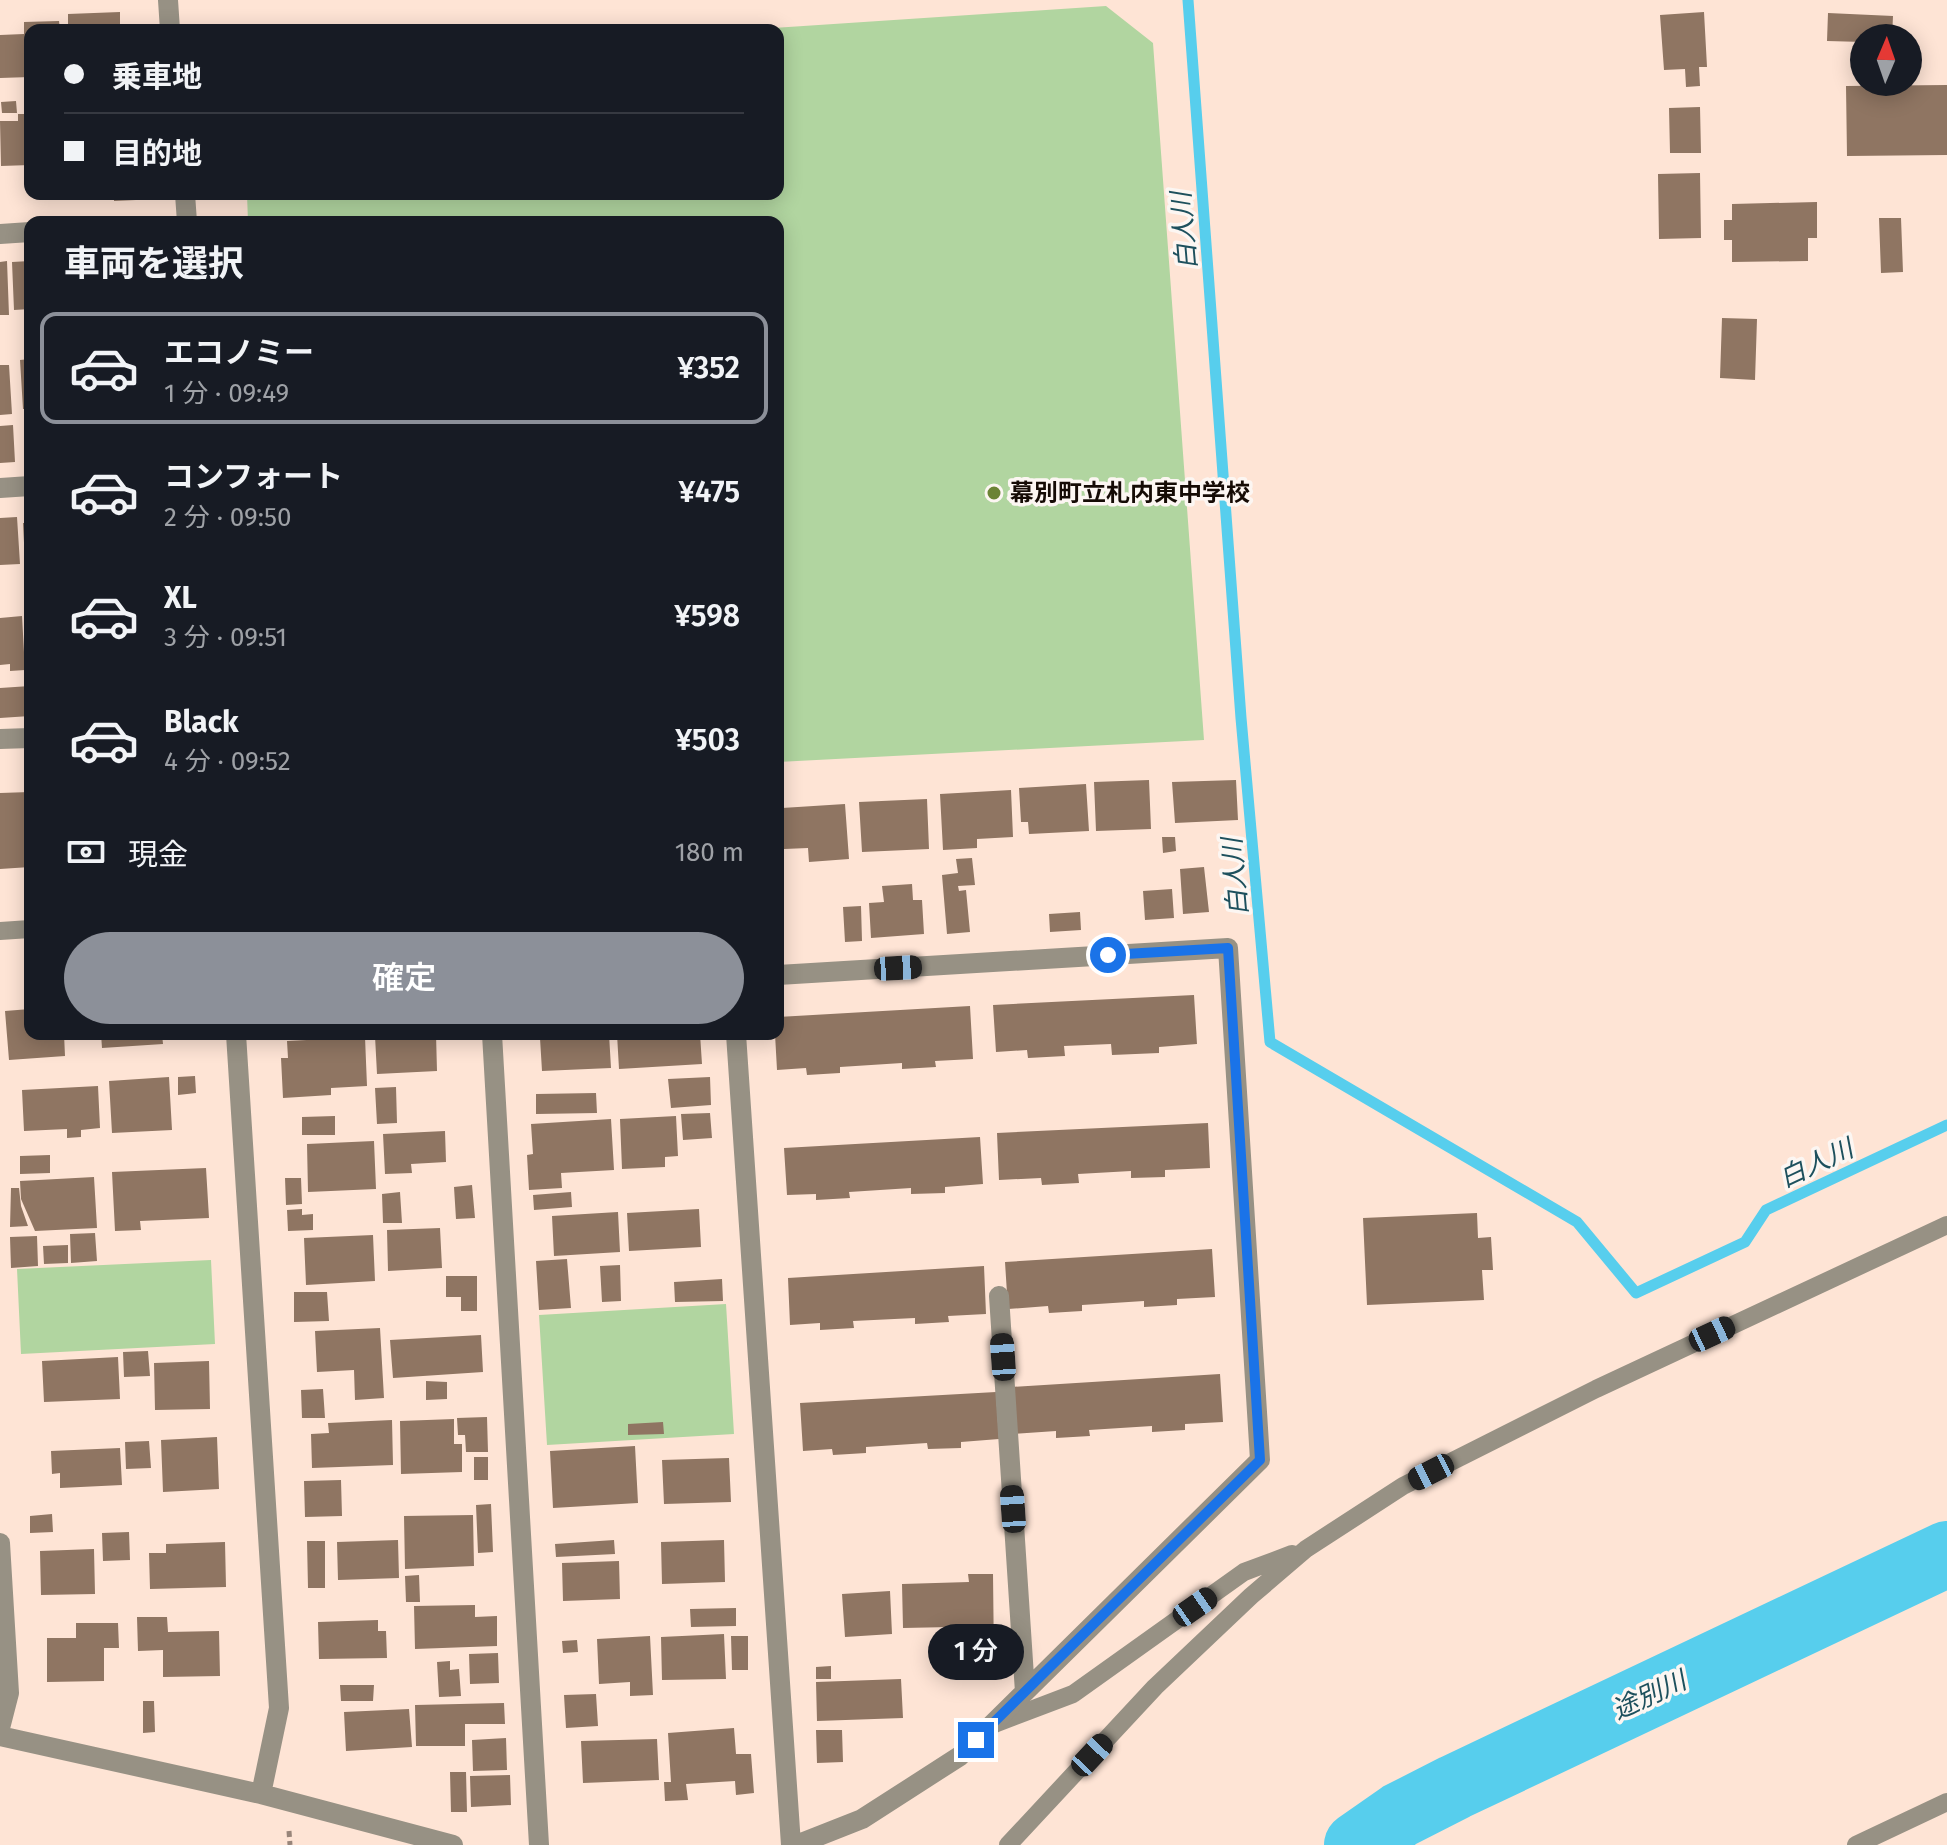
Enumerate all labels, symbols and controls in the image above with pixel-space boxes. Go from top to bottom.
north arrow [1850,24,1922,96]
map controls [1850,24,1922,96]
text: 乗車地 [112,59,202,95]
text: 目的地 [112,136,202,172]
water label: 白人川 [1165,188,1203,271]
text: 車両を選択 [64,242,244,286]
icon: car [68,332,140,404]
text: エコノミー [164,335,314,371]
text: ¥352 [677,350,740,386]
text: 1 分 · 09:49 [164,378,289,409]
icon: car [68,456,140,528]
text: コンフォート [164,459,343,495]
text: ¥475 [679,474,740,510]
place label: 幕別町立札内東中学校 [1010,479,1250,507]
marker: 幕別町立札内東中学校 [985,484,1003,502]
text: 2 分 · 09:50 [164,502,292,533]
icon: car [68,580,140,652]
text: XL [164,580,197,616]
text: ¥598 [674,598,740,634]
text: 3 分 · 09:51 [164,622,287,653]
icon: car [68,704,140,776]
text: Black [164,704,239,740]
text: ¥503 [675,722,740,758]
text: 4 分 · 09:52 [164,746,291,777]
icon: cash [64,830,108,874]
water label: 白人川 [1216,834,1254,917]
text: 現金 [128,837,188,873]
text: 180 m [675,837,744,868]
button: 確定 [64,932,744,1024]
route start [1090,937,1126,973]
car [873,955,923,981]
water label: 白人川 [1774,1132,1861,1194]
car [1685,1313,1739,1355]
car [989,1332,1017,1382]
car [1404,1450,1458,1494]
car [999,1484,1027,1534]
car [1168,1583,1222,1631]
callout: 1 分 [928,1624,1024,1680]
text: 1 分 [954,1636,998,1667]
water label: 途別川 [1607,1664,1694,1726]
route end [958,1722,994,1758]
car [1067,1729,1117,1781]

